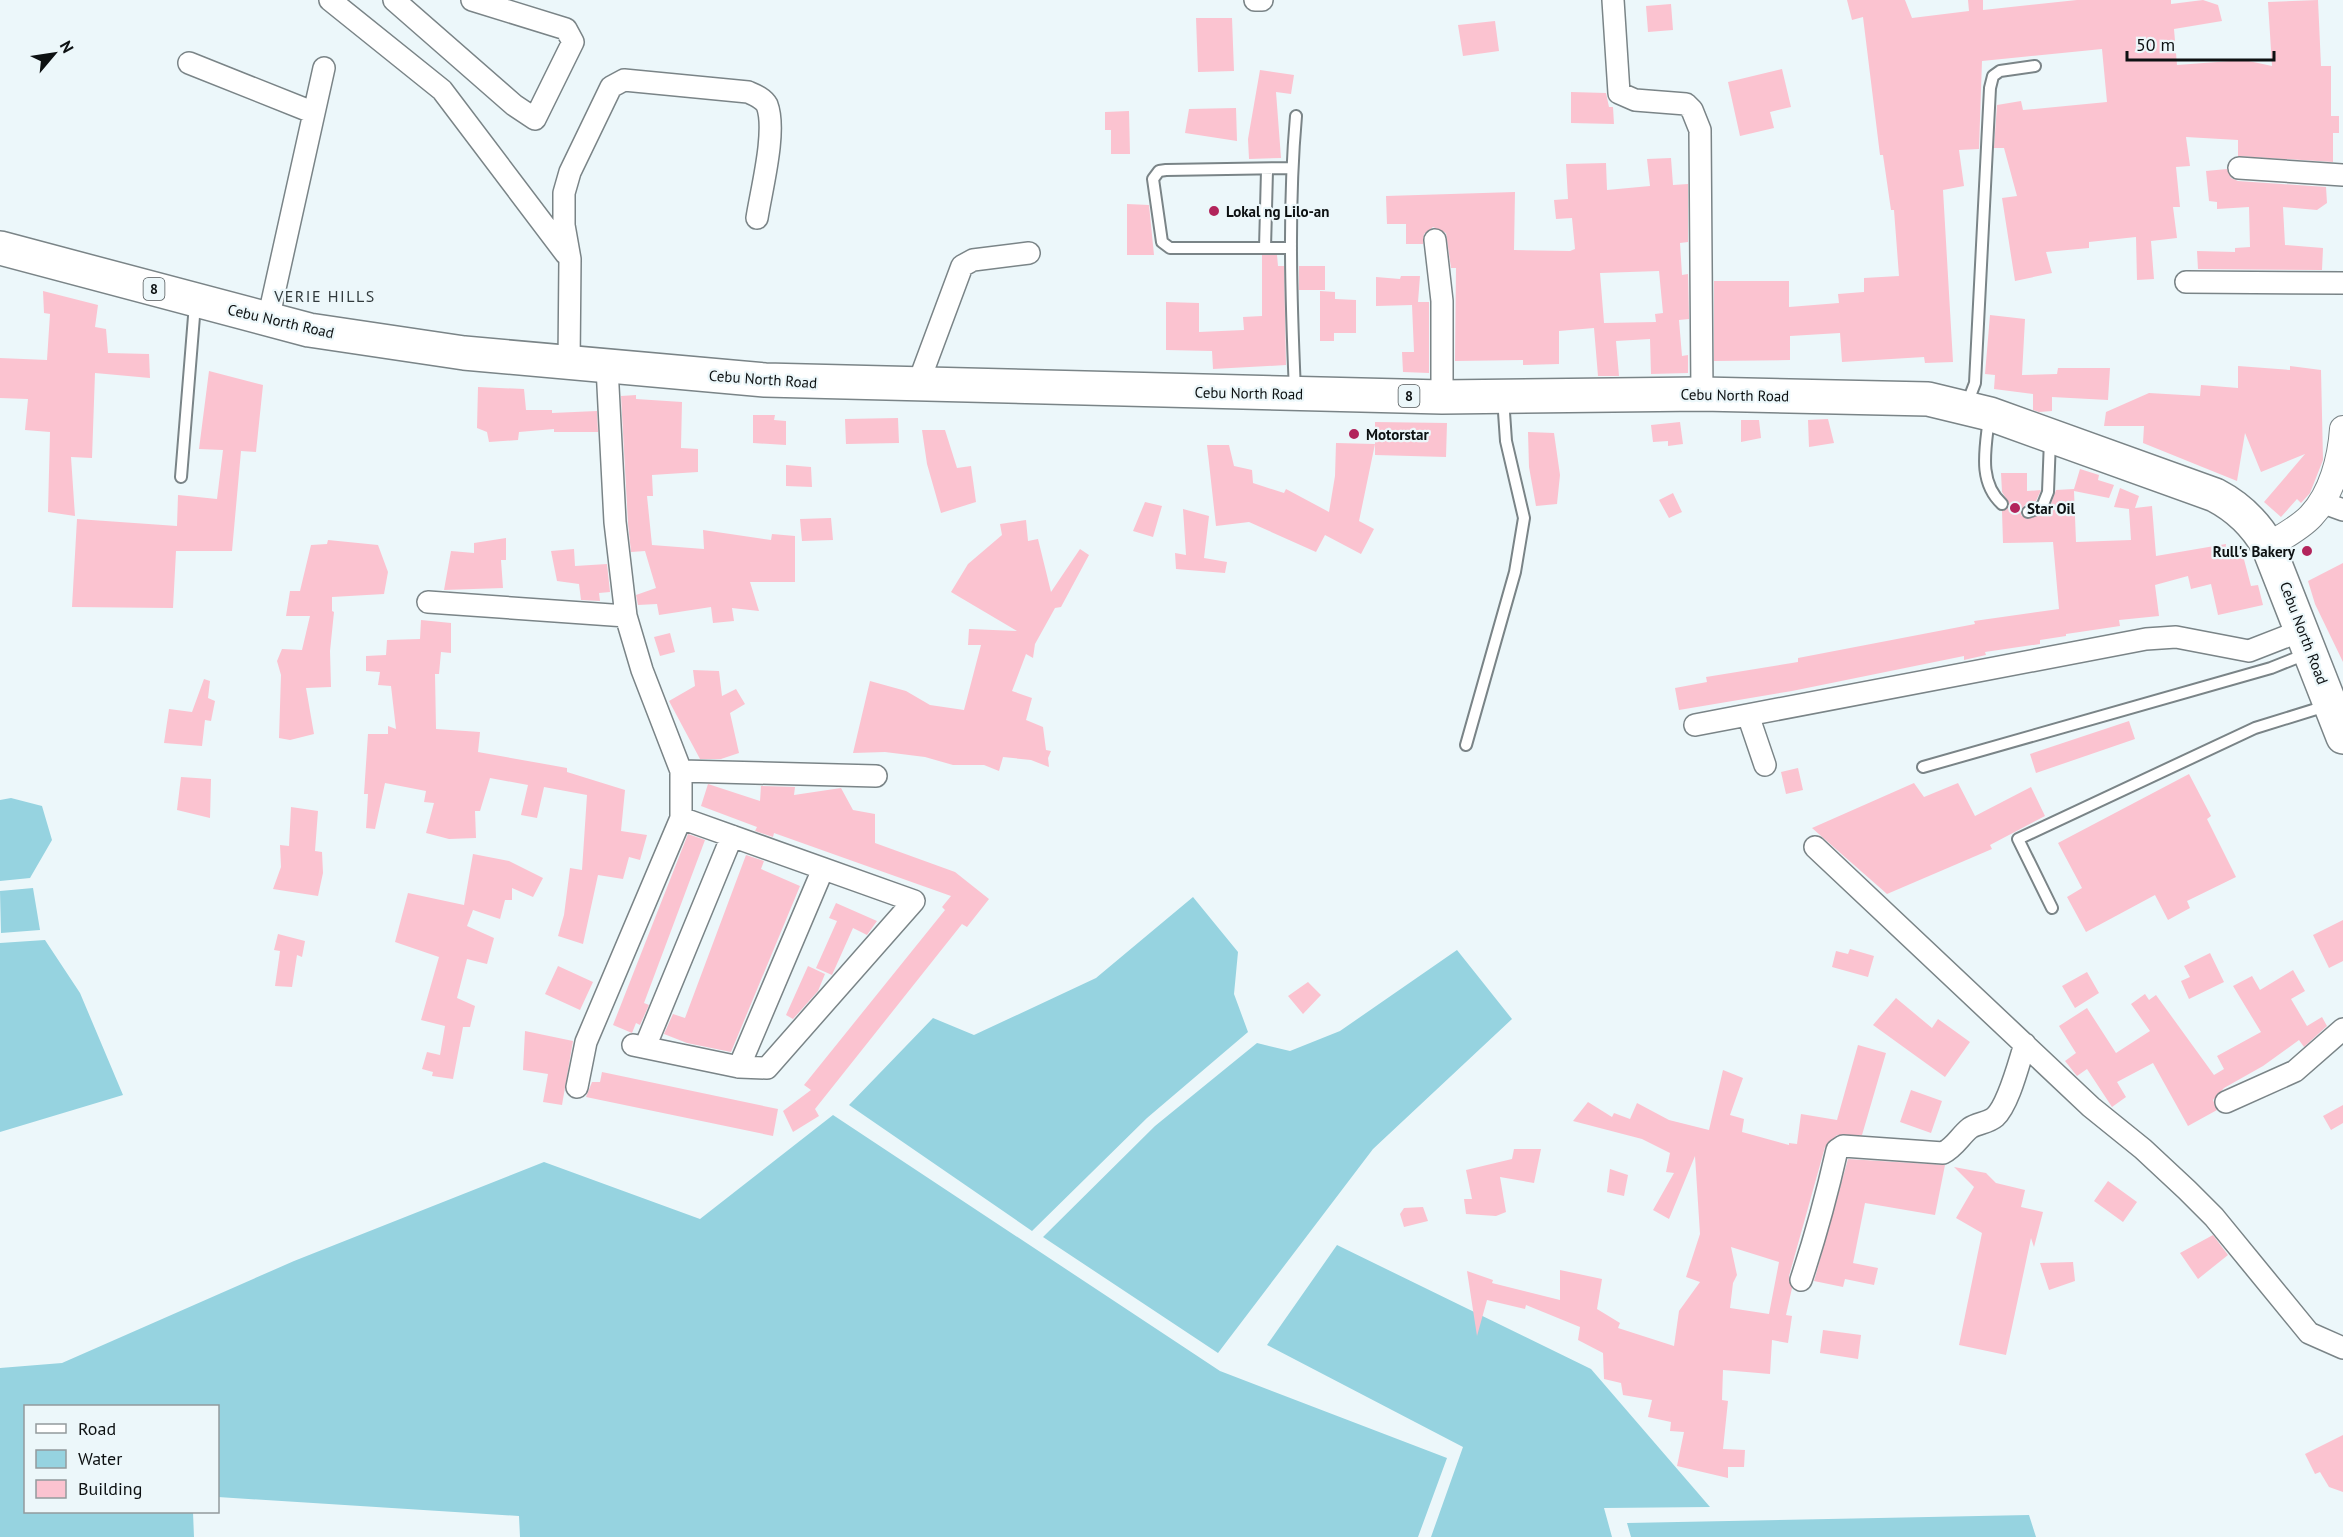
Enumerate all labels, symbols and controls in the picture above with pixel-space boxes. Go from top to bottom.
north arrow [24,24,84,84]
scale bar [2127,24,2274,62]
text: 50 m [2136,33,2175,56]
text: N [56,37,78,56]
place label: Lokal ng Lilo-an [1226,202,1330,221]
marker: Lokal ng Lilo-an [1207,204,1221,218]
road number: 8 [144,278,164,300]
district label: VERIE HILLS [273,286,376,306]
street label: Cebu North Road [226,300,336,342]
street label: Cebu North Road [708,366,818,392]
street label: Cebu North Road [1195,383,1303,403]
road number: 8 [1398,385,1420,407]
street label: Cebu North Road [1681,385,1789,405]
place label: Motorstar [1366,425,1430,444]
marker: Motorstar [1347,427,1361,441]
place label: Star Oil [2027,499,2076,518]
marker: Star Oil [2008,501,2022,515]
place label: Rull's Bakery [2213,542,2296,561]
marker: Rull's Bakery [2300,544,2314,558]
street label: Cebu North Road [2276,579,2332,687]
legend [24,1405,219,1513]
text: Road [78,1417,116,1440]
text: Water [78,1447,122,1470]
text: Building [78,1477,142,1500]

